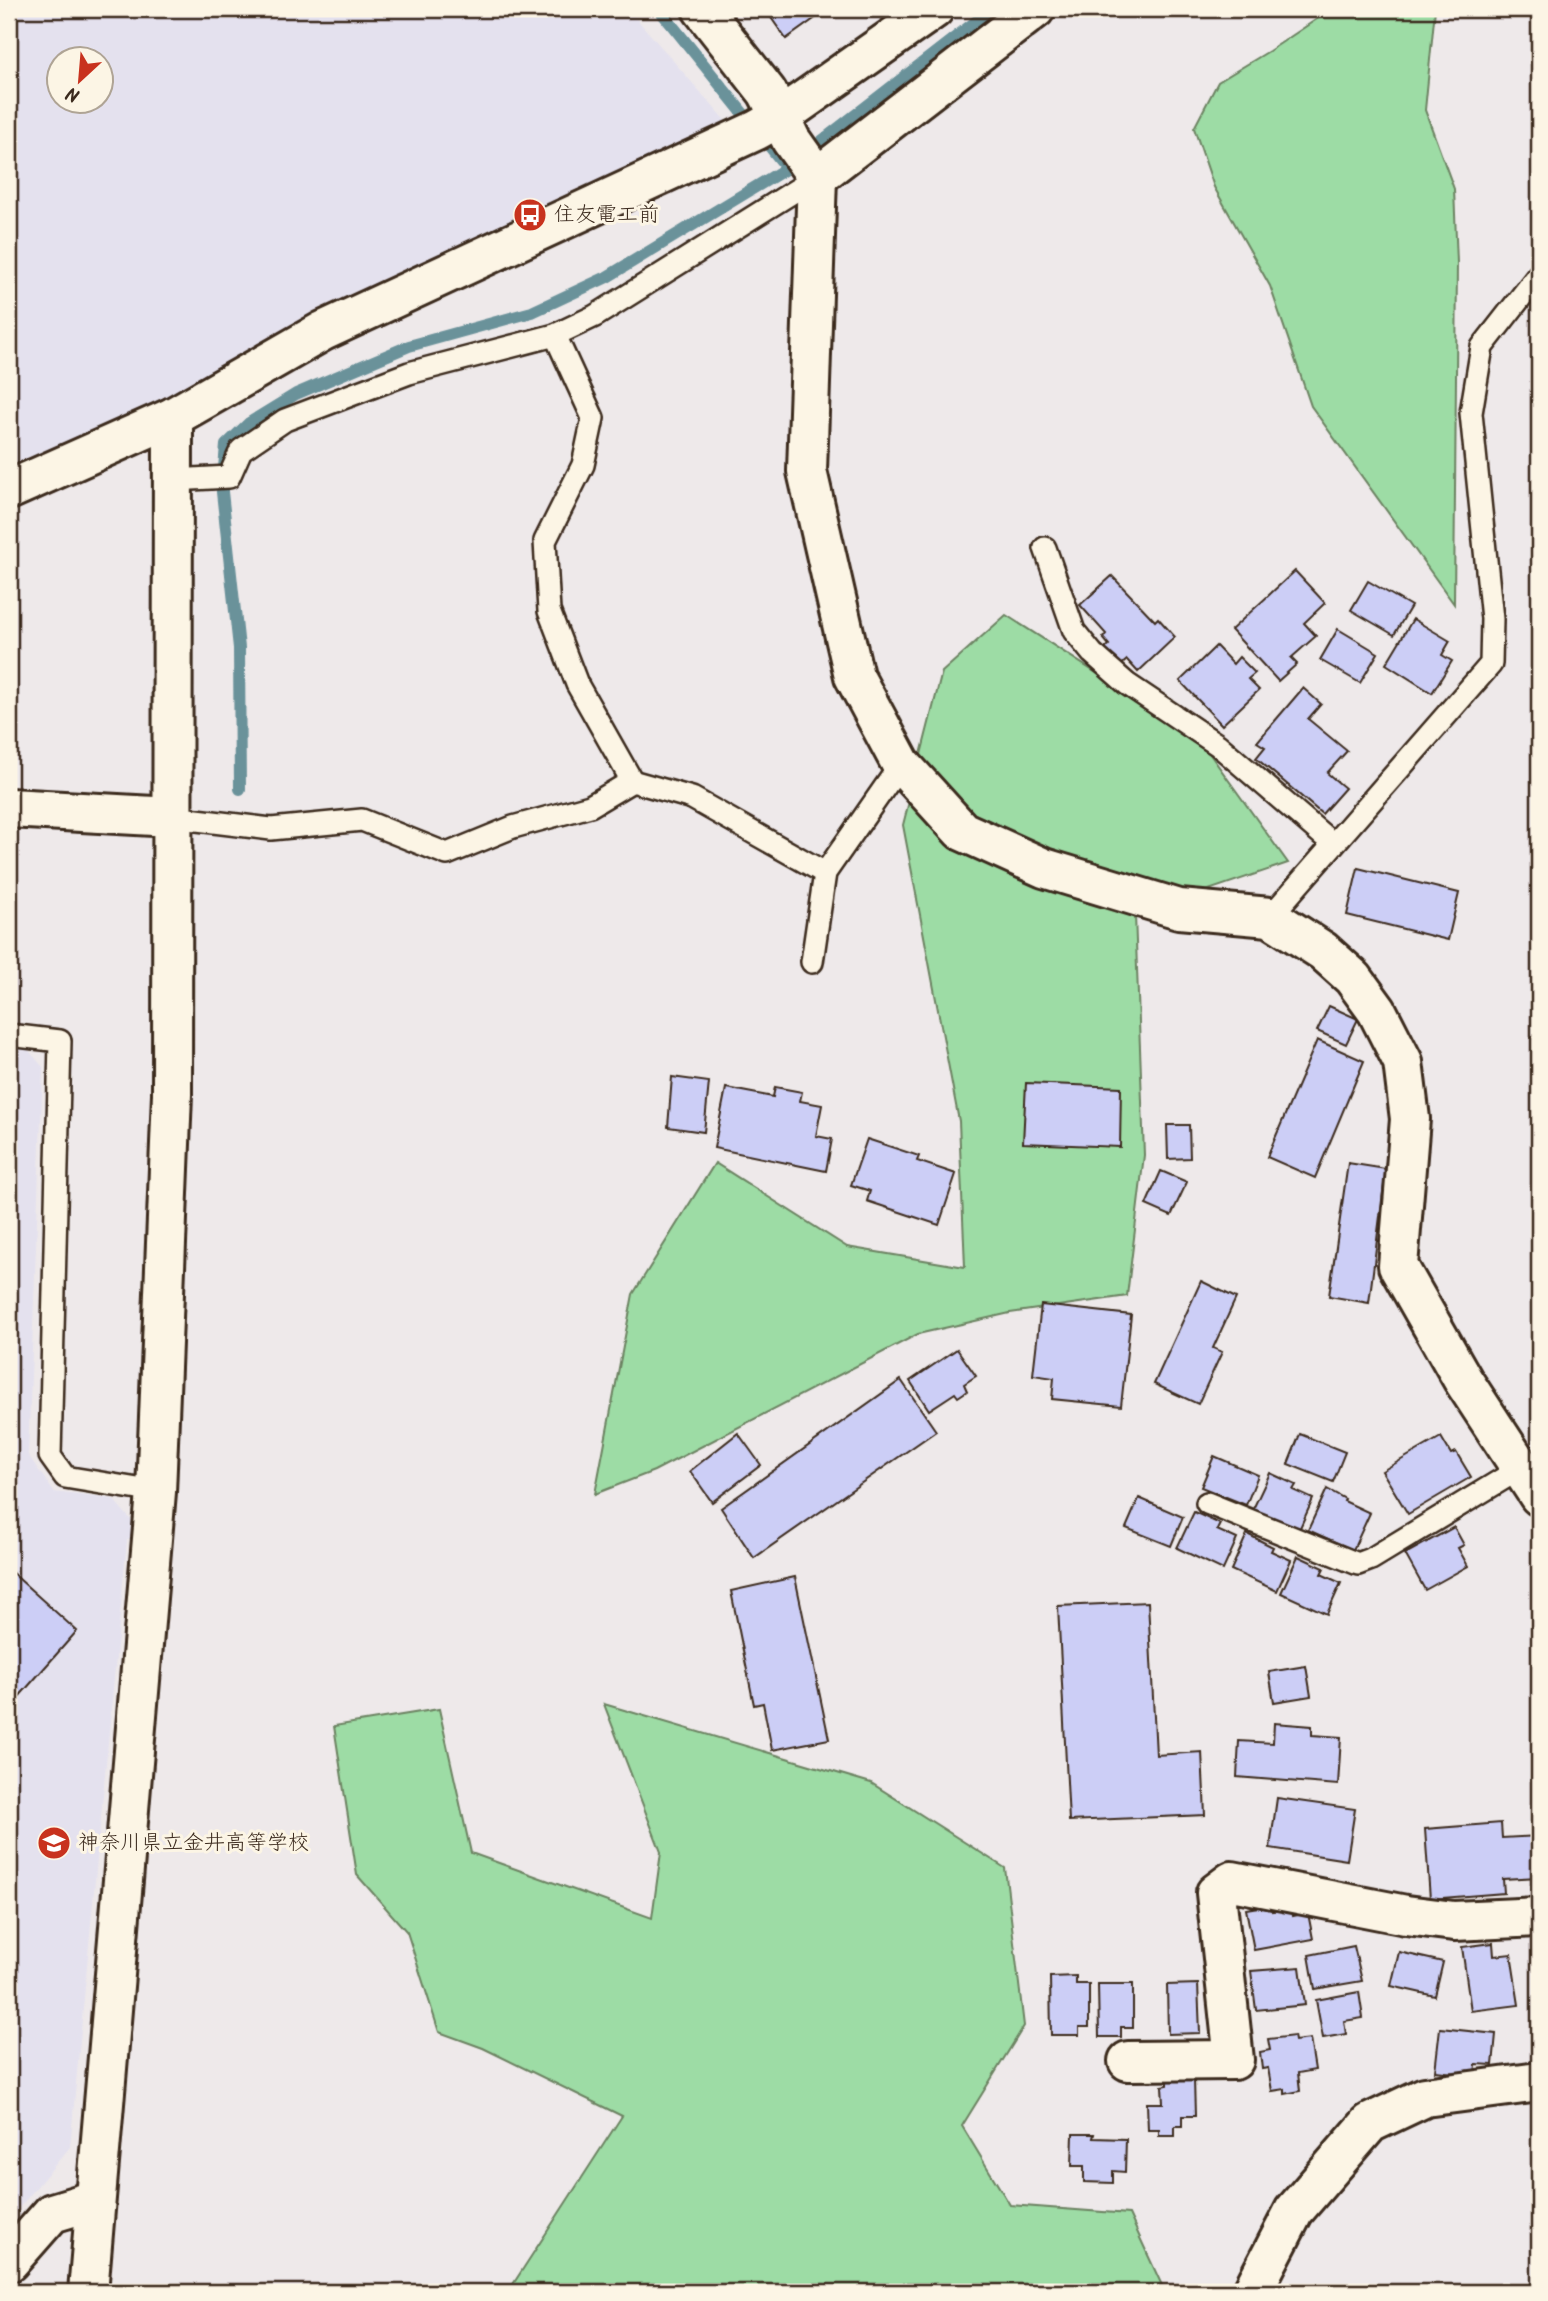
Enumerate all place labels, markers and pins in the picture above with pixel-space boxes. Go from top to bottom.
bus stop icon: 住友電工前 [511,196,549,234]
place label: 住友電工前 [554,199,659,232]
school or university icon: 神奈川県立金井高等学校 [35,1824,73,1862]
place label: 神奈川県立金井高等学校 [78,1827,309,1860]

